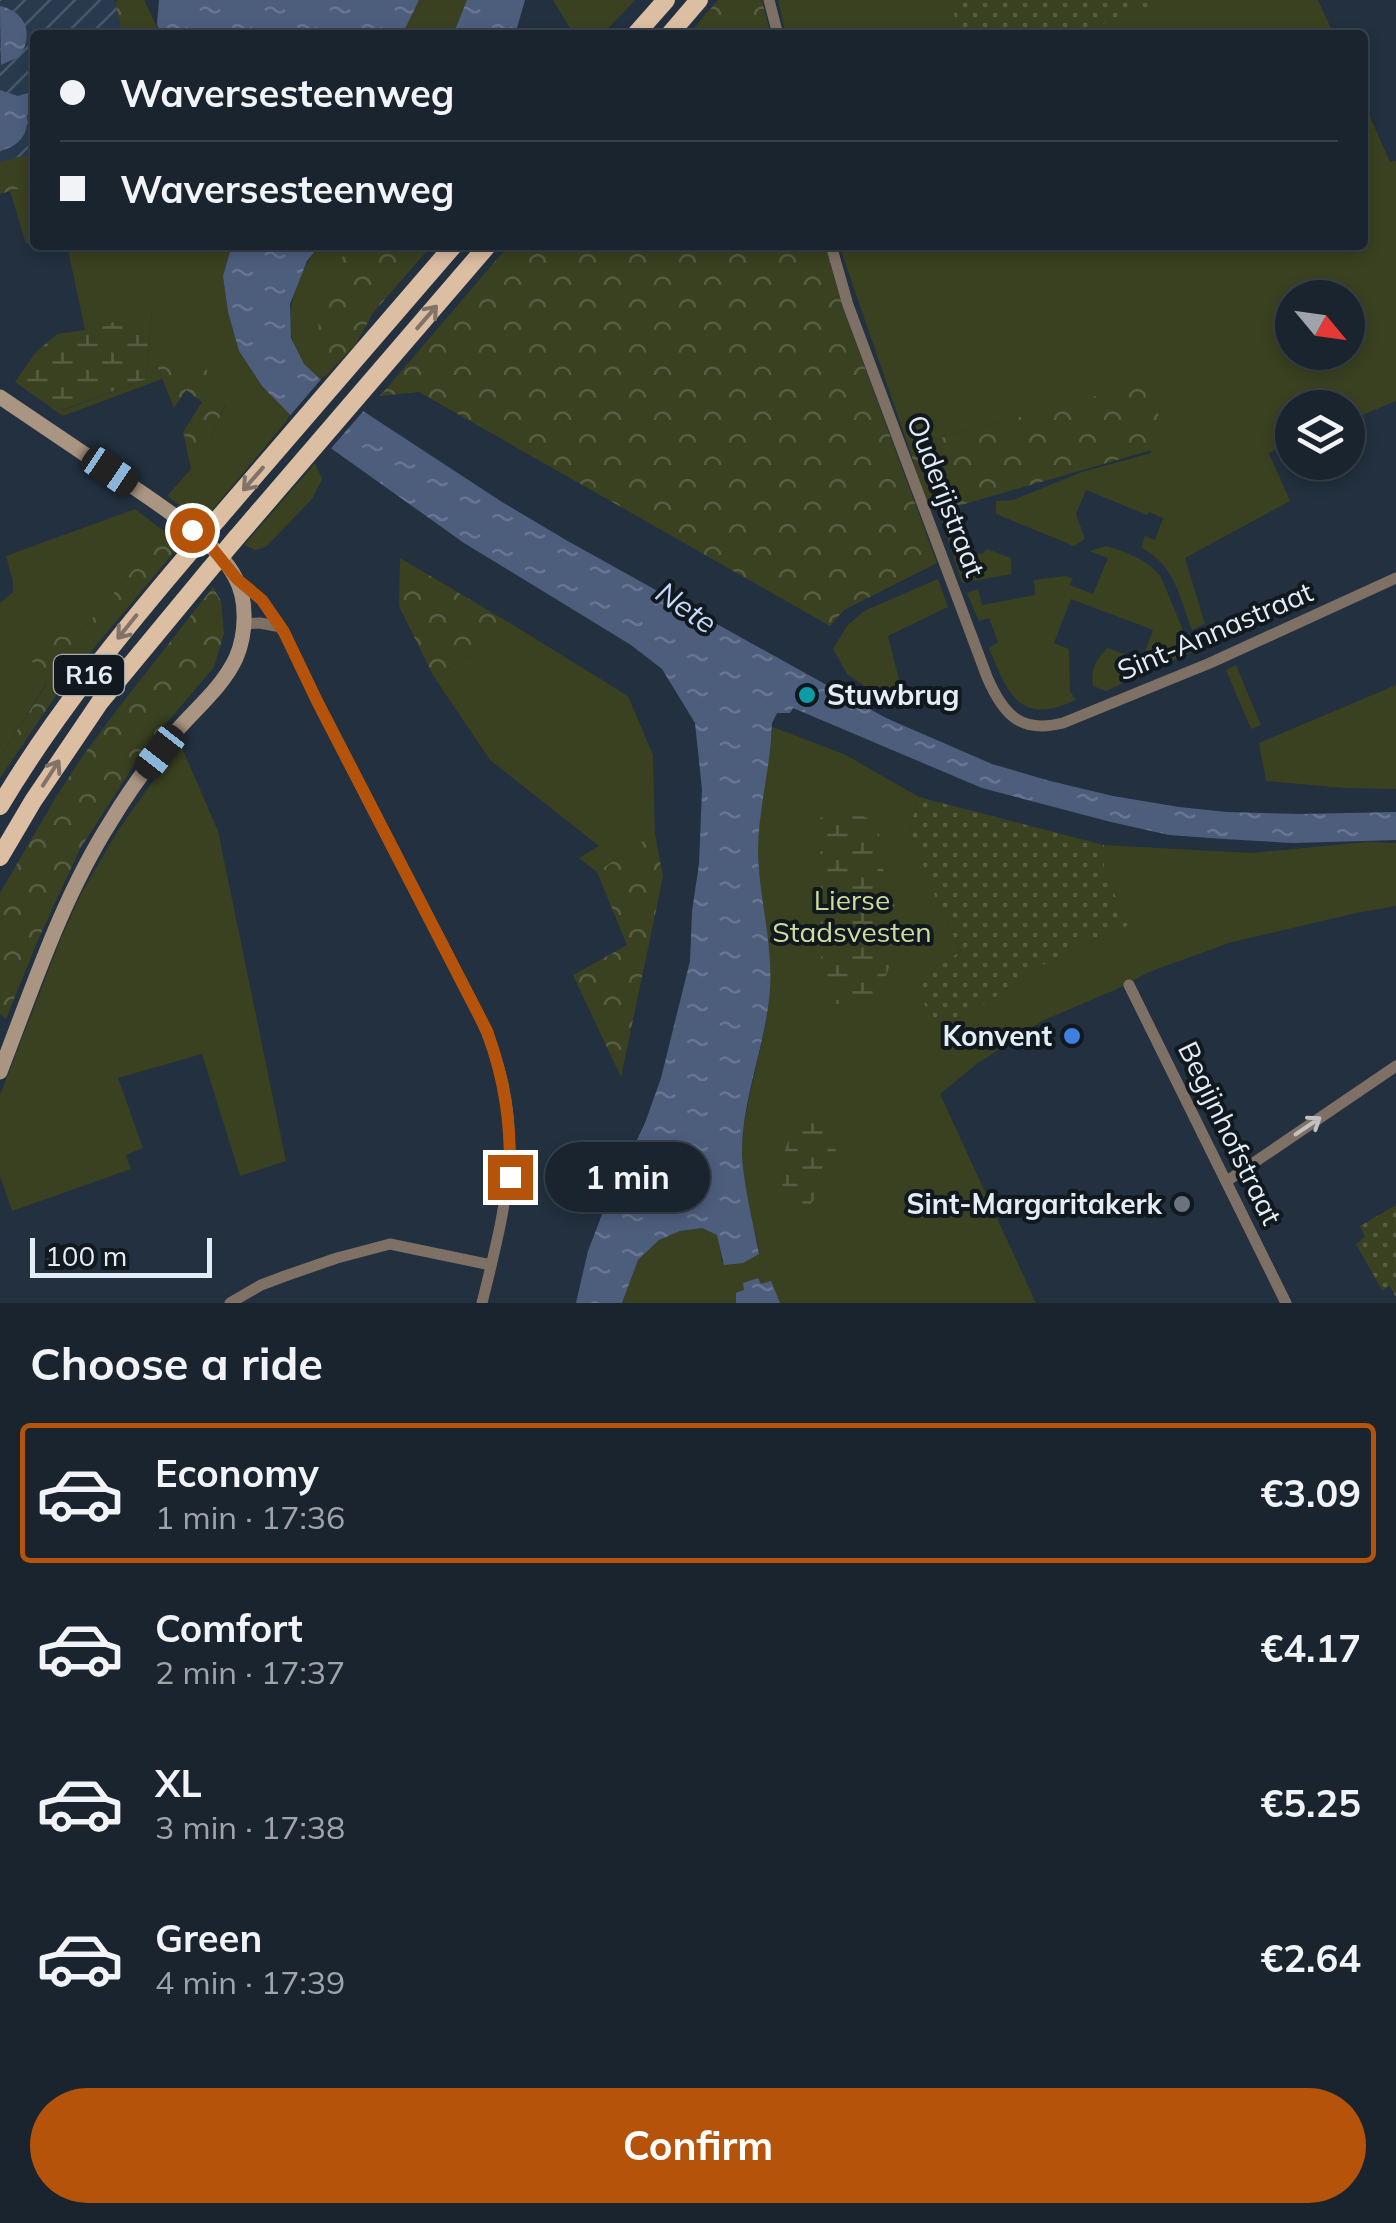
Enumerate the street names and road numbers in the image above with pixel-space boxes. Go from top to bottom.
street label: Ouderijstraat [900,410,993,582]
street label: Sint-Annastraat [1112,574,1318,687]
road number: R16 [54,655,124,695]
street label: Begijnhofstraat [1171,1035,1290,1230]

